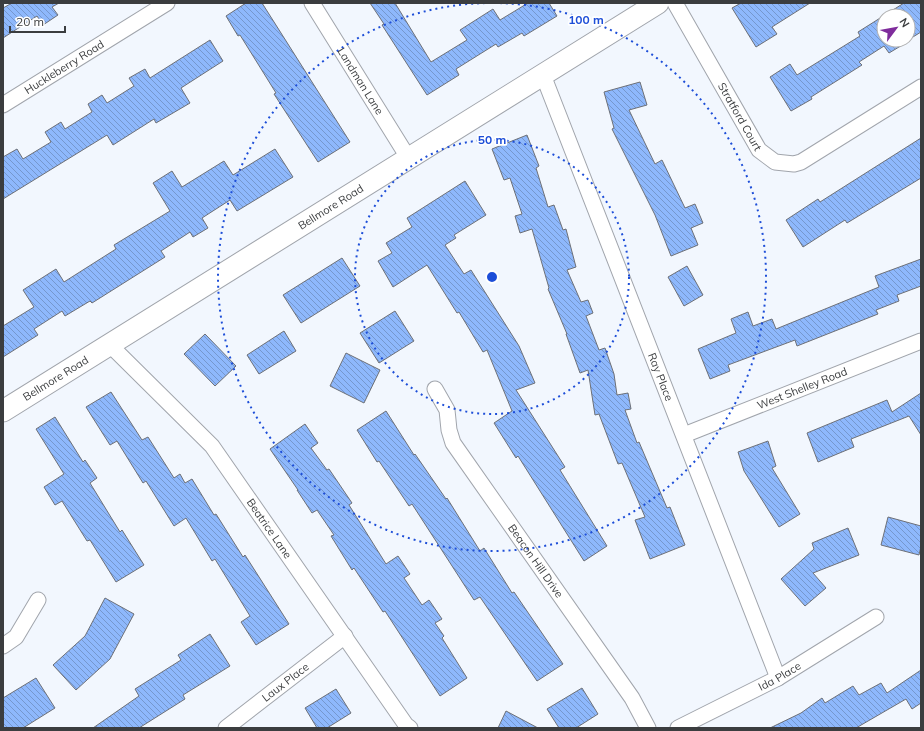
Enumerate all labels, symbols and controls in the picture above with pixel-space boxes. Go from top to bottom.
scale bar [10,8,65,34]
north arrow [876,8,916,48]
text: 100 m [568,12,604,27]
text: 20 m [16,14,44,29]
text: N [896,15,913,30]
street label: Huckleberry Road [22,37,107,97]
street label: Landman Lane [334,45,387,117]
street label: Stratford Court [715,80,765,153]
text: 50 m [478,132,506,147]
street label: Bellmore Road [295,181,366,233]
centre of rings [485,270,499,284]
street label: Ray Place [645,351,676,403]
street label: Bellmore Road [20,353,91,404]
street label: West Shelley Road [755,364,849,412]
street label: Beatrice Lane [244,496,295,561]
street label: Beacon Hill Drive [505,521,566,601]
street label: Ida Place [756,659,803,694]
street label: Laux Place [259,660,312,705]

